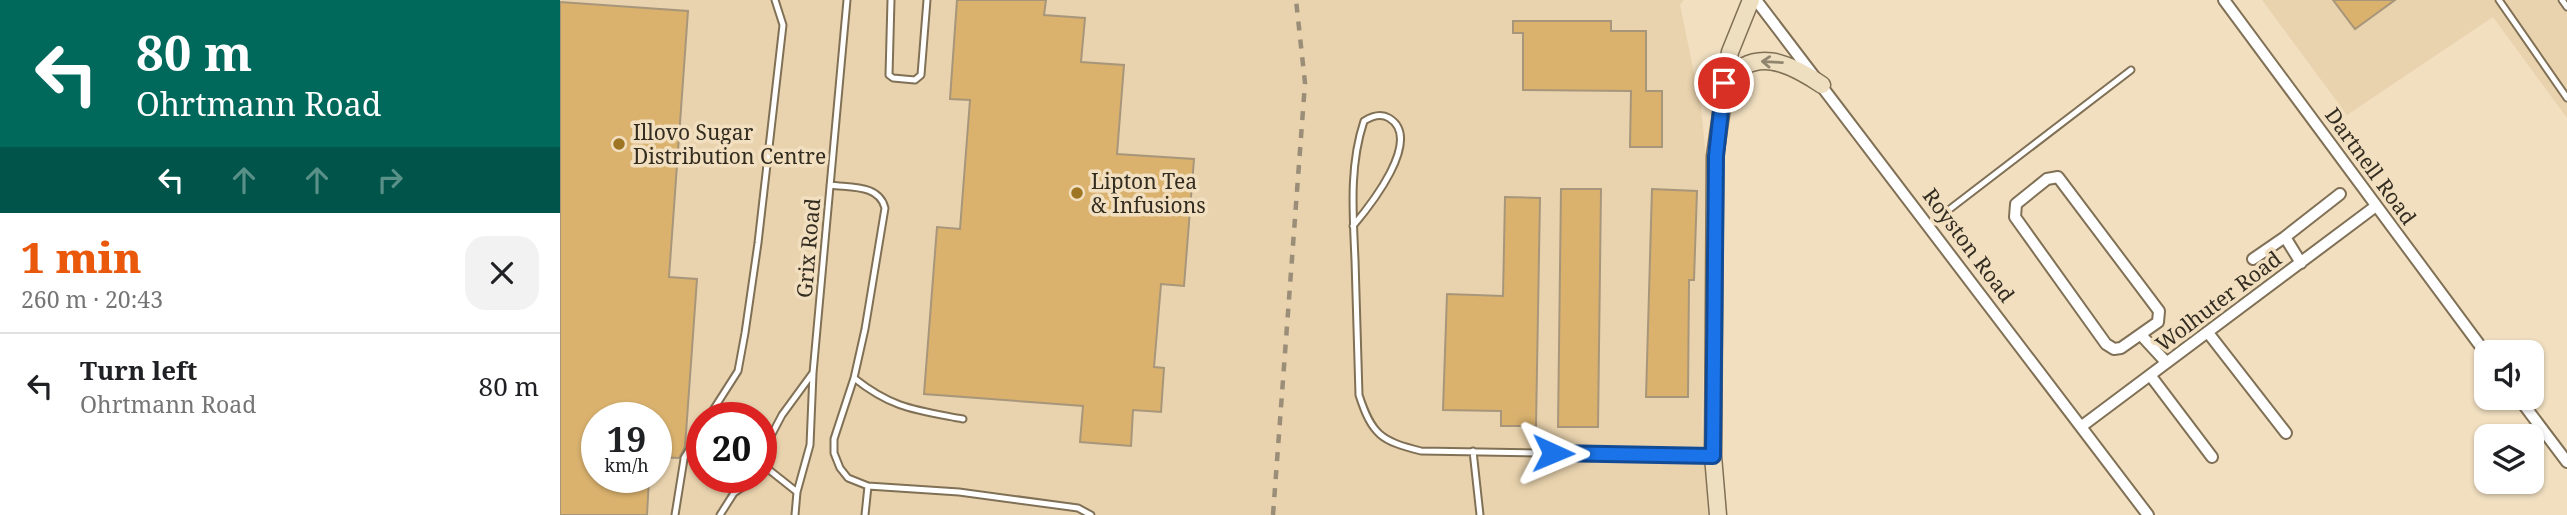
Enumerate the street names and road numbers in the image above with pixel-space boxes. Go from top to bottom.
street label: Dartnell Road [2319,102,2423,230]
street label: Royston Road [1917,182,2021,308]
street label: Grix Road [790,197,826,299]
street label: Wolhuter Road [2149,244,2287,358]

